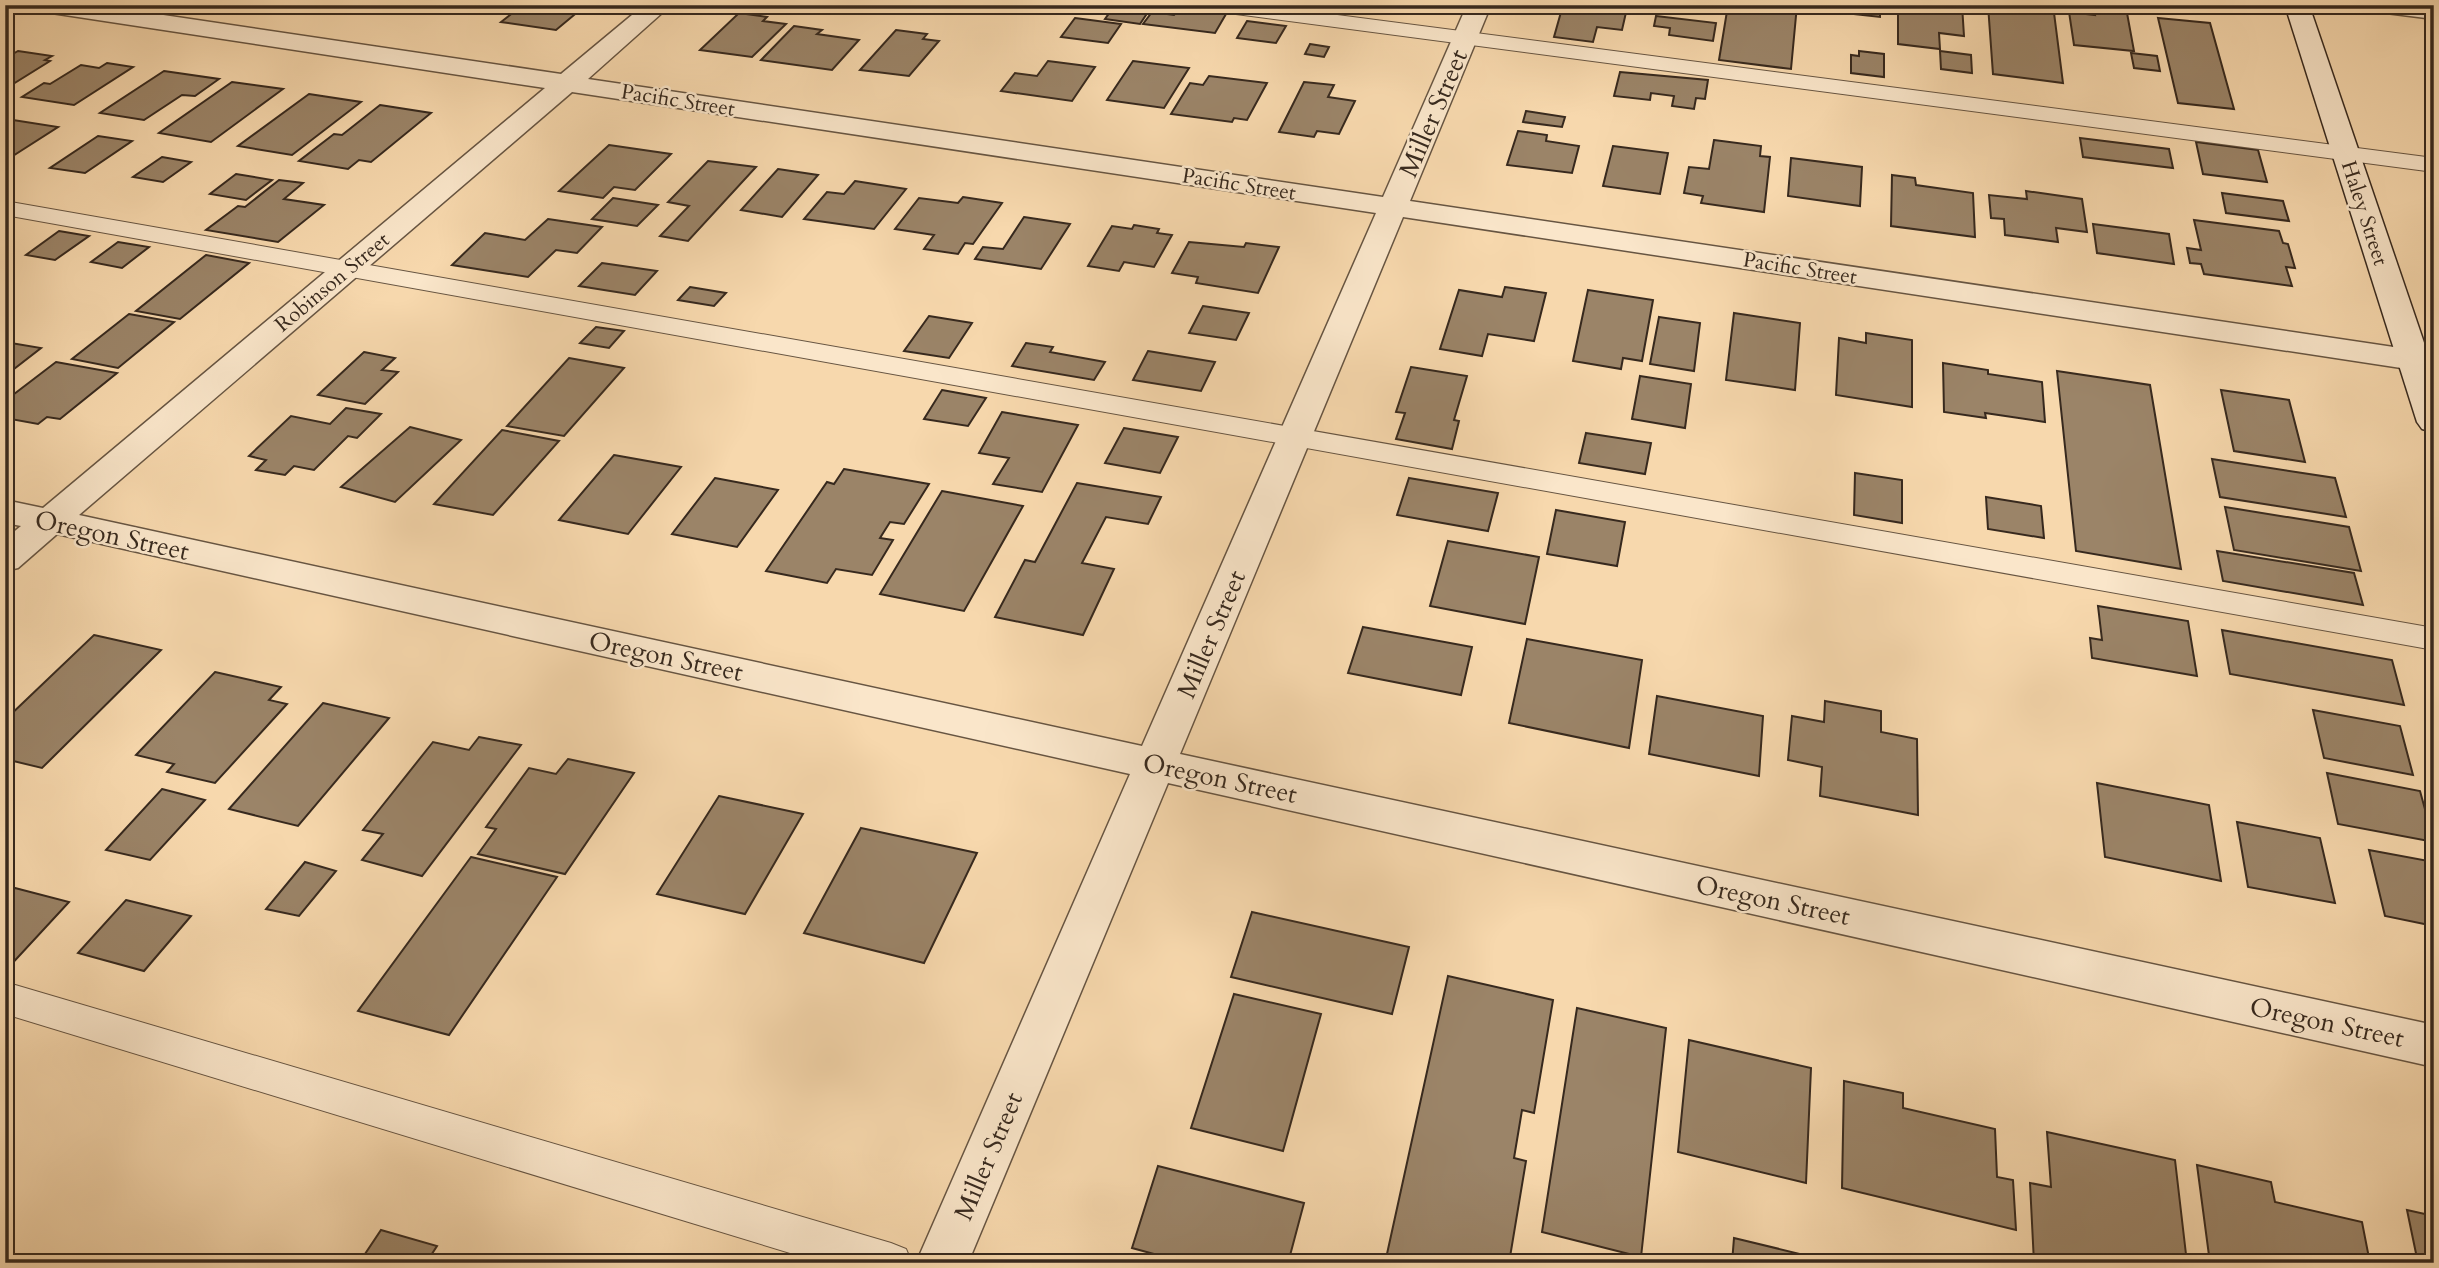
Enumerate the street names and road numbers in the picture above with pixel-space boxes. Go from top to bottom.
street label: Miller Street [1391,44,1476,183]
street label: Pacific Street [619,77,737,124]
street label: Haley Street [2334,157,2395,270]
street label: Pacific Street [1180,161,1298,208]
street label: Robinson Street [269,226,396,339]
street label: Pacific Street [1741,245,1859,292]
street label: Oregon Street [32,502,192,569]
street label: Miller Street [1169,565,1254,704]
street label: Oregon Street [586,623,746,690]
street label: Oregon Street [1140,745,1300,812]
street label: Oregon Street [1693,867,1853,934]
street label: Oregon Street [2247,989,2407,1056]
street label: Miller Street [946,1087,1031,1226]

